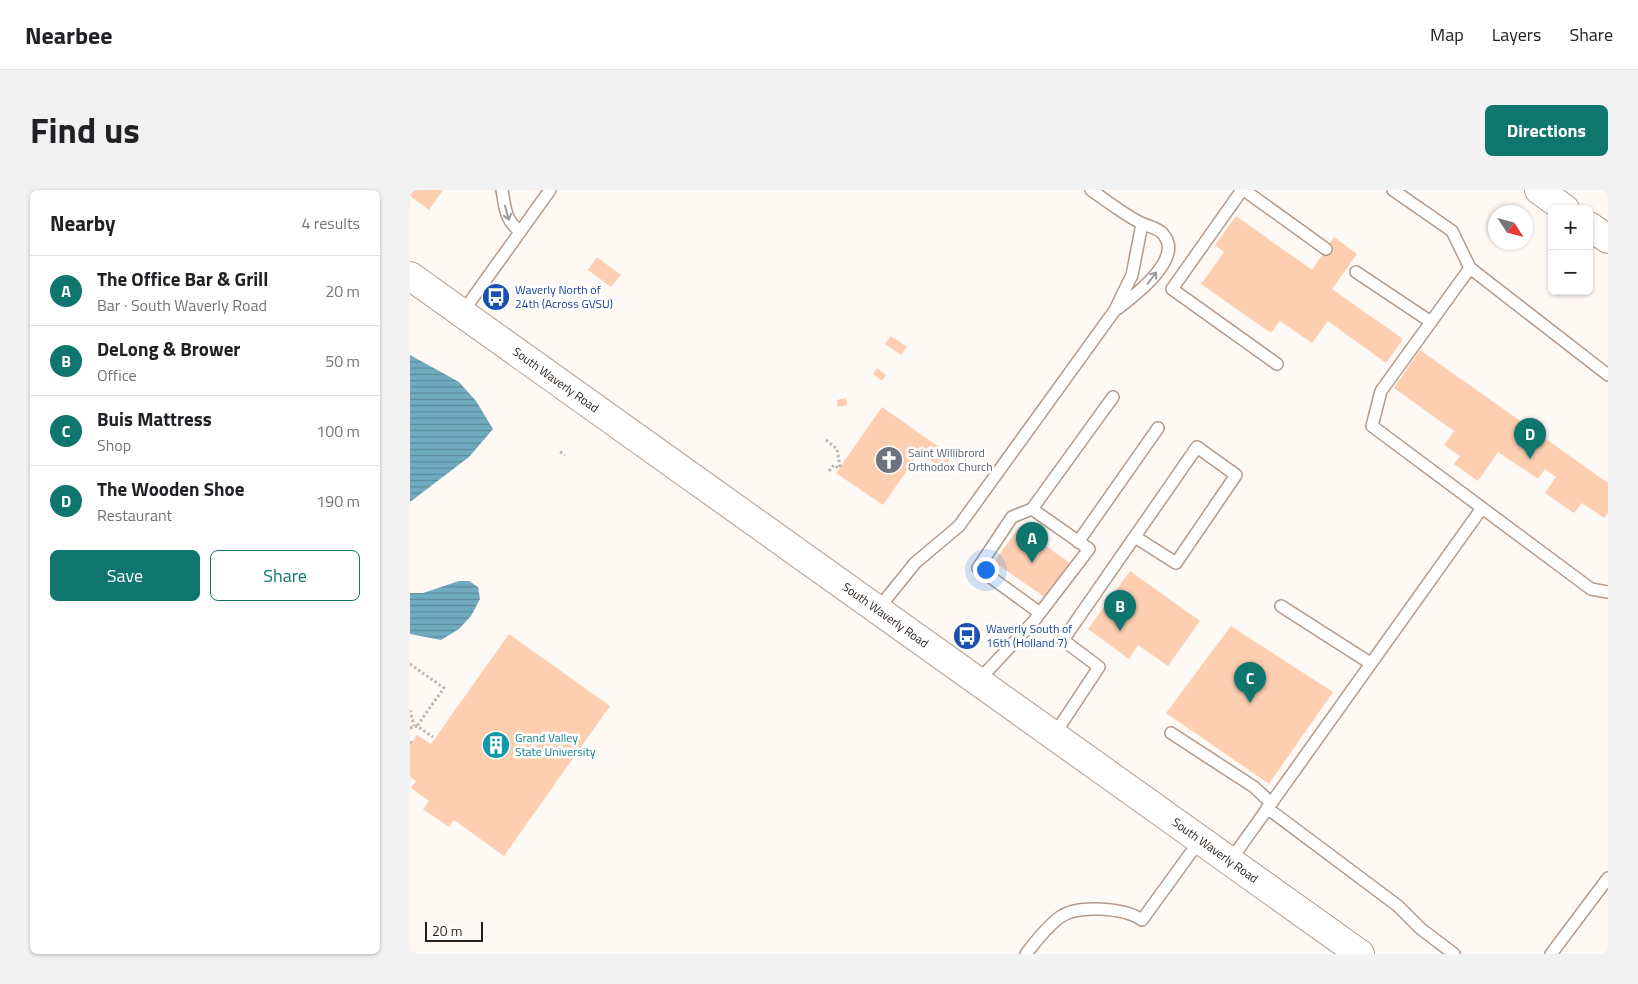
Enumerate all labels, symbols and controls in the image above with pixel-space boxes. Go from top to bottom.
text: Nearbee [25,17,112,53]
text: Map [1430,21,1464,48]
text: Layers [1492,21,1541,48]
text: Share [1569,21,1613,48]
text: Find us [30,103,140,157]
button: Directions [1485,105,1608,156]
one-way arrow [503,205,513,221]
north arrow [1488,205,1533,250]
map controls [1548,205,1593,295]
button: + [1548,205,1593,250]
text: Nearby [50,207,115,239]
text: 4 results [301,211,360,235]
button: − [1548,250,1593,295]
text: The Office Bar & Grill [97,264,268,293]
one-way arrow [1147,271,1157,285]
text: A [61,279,71,303]
text: 20 m [325,279,360,303]
place label: Waverly North of 24th (Across GVSU) [515,280,613,313]
bus stop icon: Waverly North of 24th (Across GVSU) [481,282,511,312]
text: Bar · South Waverly Road [97,293,267,317]
text: DeLong & Brower [97,334,240,363]
street label: South Waverly Road [509,342,603,417]
text: B [61,349,71,373]
text: 50 m [325,349,360,373]
text: Office [97,363,137,387]
text: Buis Mattress [97,404,212,433]
pin: D [1514,418,1546,459]
text: C [62,419,70,443]
text: 100 m [316,419,360,443]
text: Shop [97,433,131,457]
place label: Saint Willibrord Orthodox Church [908,443,993,476]
church icon: Saint Willibrord Orthodox Church [874,445,904,475]
text: The Wooden Shoe [97,474,244,503]
text: D [61,489,71,513]
text: 190 m [316,489,360,513]
text: Restaurant [97,503,172,527]
pin: A [1016,522,1048,563]
button: Save [50,550,200,601]
button: Share [210,550,360,601]
your location [973,557,999,583]
street label: South Waverly Road [839,577,933,652]
pin: B [1104,590,1136,631]
place label: Waverly South of 16th (Holland 7) [986,619,1072,652]
bus stop icon: Waverly South of 16th (Holland 7) [952,621,982,651]
pin: C [1234,662,1266,703]
place label: Grand Valley State University [515,728,596,761]
building icon: Grand Valley State University [481,730,511,760]
street label: South Waverly Road [1168,813,1262,887]
scale bar [425,919,482,942]
text: 20 m [432,920,462,941]

